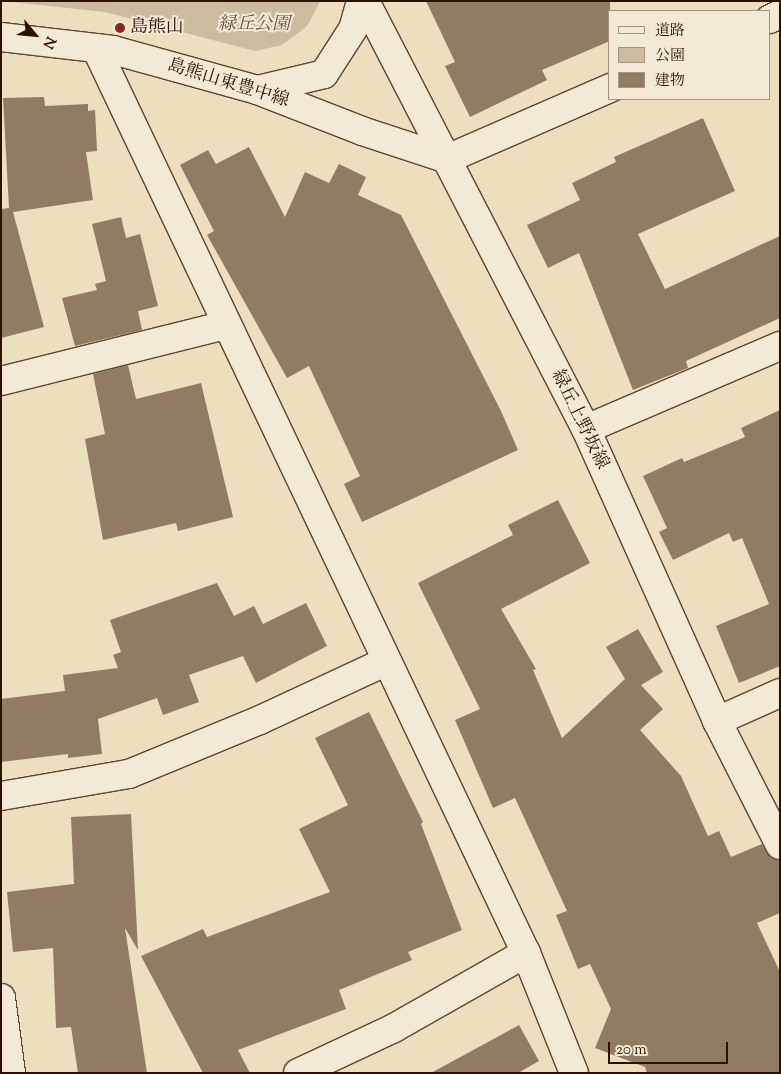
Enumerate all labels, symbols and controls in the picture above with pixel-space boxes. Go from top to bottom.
north arrow [10,10,60,60]
legend [608,10,771,100]
park label: 緑丘公園 [218,14,290,36]
place label: 島熊山 [130,17,184,39]
text: 道路 [655,21,685,42]
marker: 島熊山 [114,22,126,34]
text: N [37,32,60,52]
text: 公園 [655,46,685,67]
street label: 島熊山東豊中線 [165,55,291,113]
text: 建物 [655,71,685,92]
street label: 緑丘上野坂線 [546,367,612,473]
scale bar [611,1032,731,1064]
text: 20 m [616,1040,647,1061]

